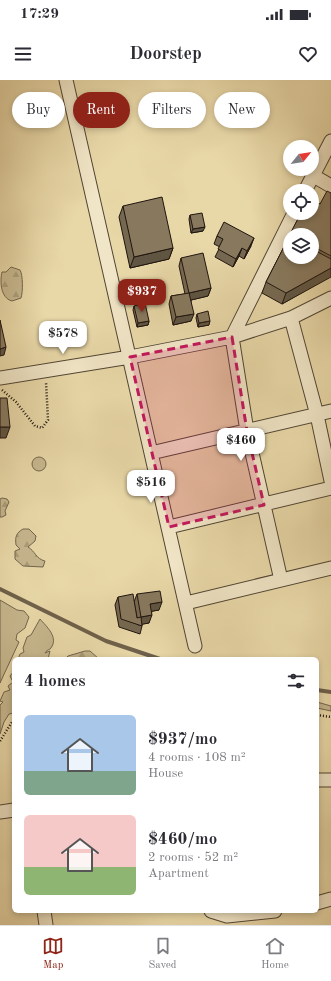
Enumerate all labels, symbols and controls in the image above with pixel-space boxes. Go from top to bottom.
text: 17:29 [20,7,59,22]
icon: menu [12,43,34,65]
icon: heart [297,43,319,65]
text: Doorstep [129,45,202,63]
chip: Buy [12,92,65,128]
chip: Rent [73,92,130,128]
chip: Filters [138,92,206,128]
chip: New [214,92,270,128]
north arrow [283,140,319,176]
map controls [283,140,319,264]
button: locate [283,184,319,220]
button: layers [283,228,319,264]
pin: $937 [118,279,166,313]
text: $937 [127,285,157,298]
pin: $578 [39,321,87,355]
text: $578 [48,327,78,340]
pin: $460 [217,428,265,462]
text: $460 [226,434,256,447]
pin: $516 [127,470,175,504]
text: $516 [136,476,166,489]
icon: filters [285,670,307,692]
text: 4 homes [24,673,86,690]
icon: home [56,731,104,779]
text: $937/mo [148,731,217,748]
text: 4 rooms · 108 m² [148,751,246,764]
text: House [148,767,183,780]
icon: home [56,831,104,879]
text: $460/mo [148,831,217,848]
text: 2 rooms · 52 m² [148,851,238,864]
text: Apartment [148,867,209,880]
tab: Map [42,935,64,973]
tab: Saved [149,935,177,973]
tab: Home [261,935,289,973]

